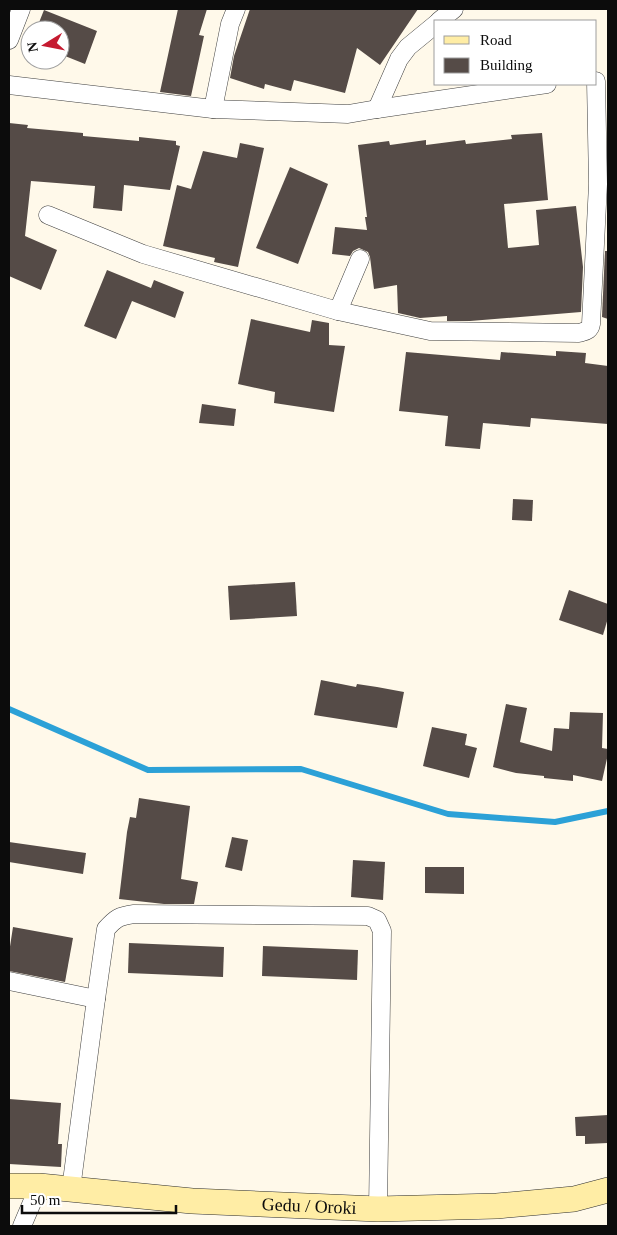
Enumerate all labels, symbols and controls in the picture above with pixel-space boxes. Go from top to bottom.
north arrow [20,20,70,70]
legend [434,20,597,85]
text: Road [480,32,512,48]
text: N [24,41,41,53]
text: Building [480,57,533,73]
scale bar [22,1182,176,1214]
text: 50 m [30,1192,61,1208]
street label: Gedu / Oroki [261,1194,357,1218]

